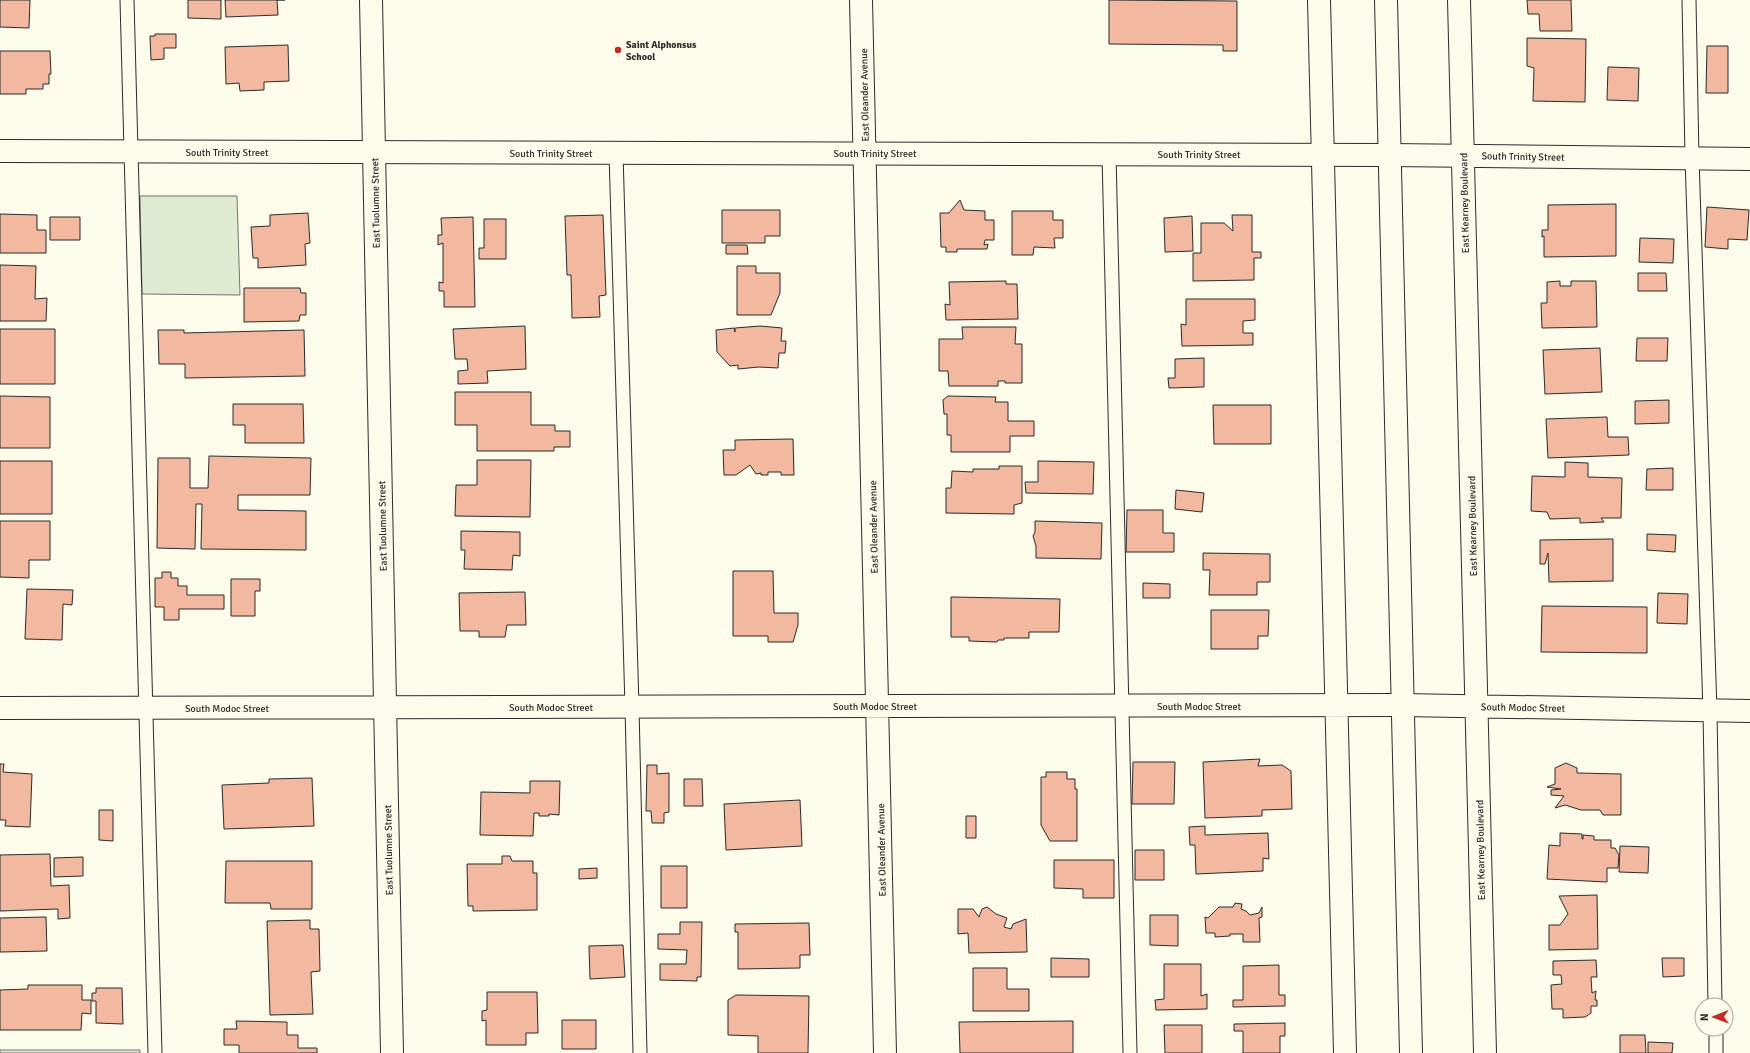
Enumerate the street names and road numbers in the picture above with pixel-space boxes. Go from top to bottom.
street label: East Oleander Avenue [858,48,872,142]
street label: South Trinity Street [186,147,269,159]
street label: South Trinity Street [510,148,593,160]
street label: South Trinity Street [834,148,917,160]
street label: South Trinity Street [1158,149,1241,161]
street label: South Trinity Street [1481,150,1565,164]
street label: East Kearney Boulevard [1458,153,1472,253]
street label: East Tuolumne Street [369,157,383,248]
street label: East Kearney Boulevard [1466,476,1480,576]
street label: East Tuolumne Street [376,480,390,571]
street label: East Oleander Avenue [867,480,881,574]
street label: South Modoc Street [833,701,918,713]
street label: South Modoc Street [1157,701,1242,713]
street label: South Modoc Street [1481,701,1566,715]
street label: South Modoc Street [509,702,594,714]
street label: South Modoc Street [185,703,270,715]
street label: East Kearney Boulevard [1474,800,1488,900]
street label: East Oleander Avenue [875,803,889,897]
street label: East Tuolumne Street [382,804,396,895]

